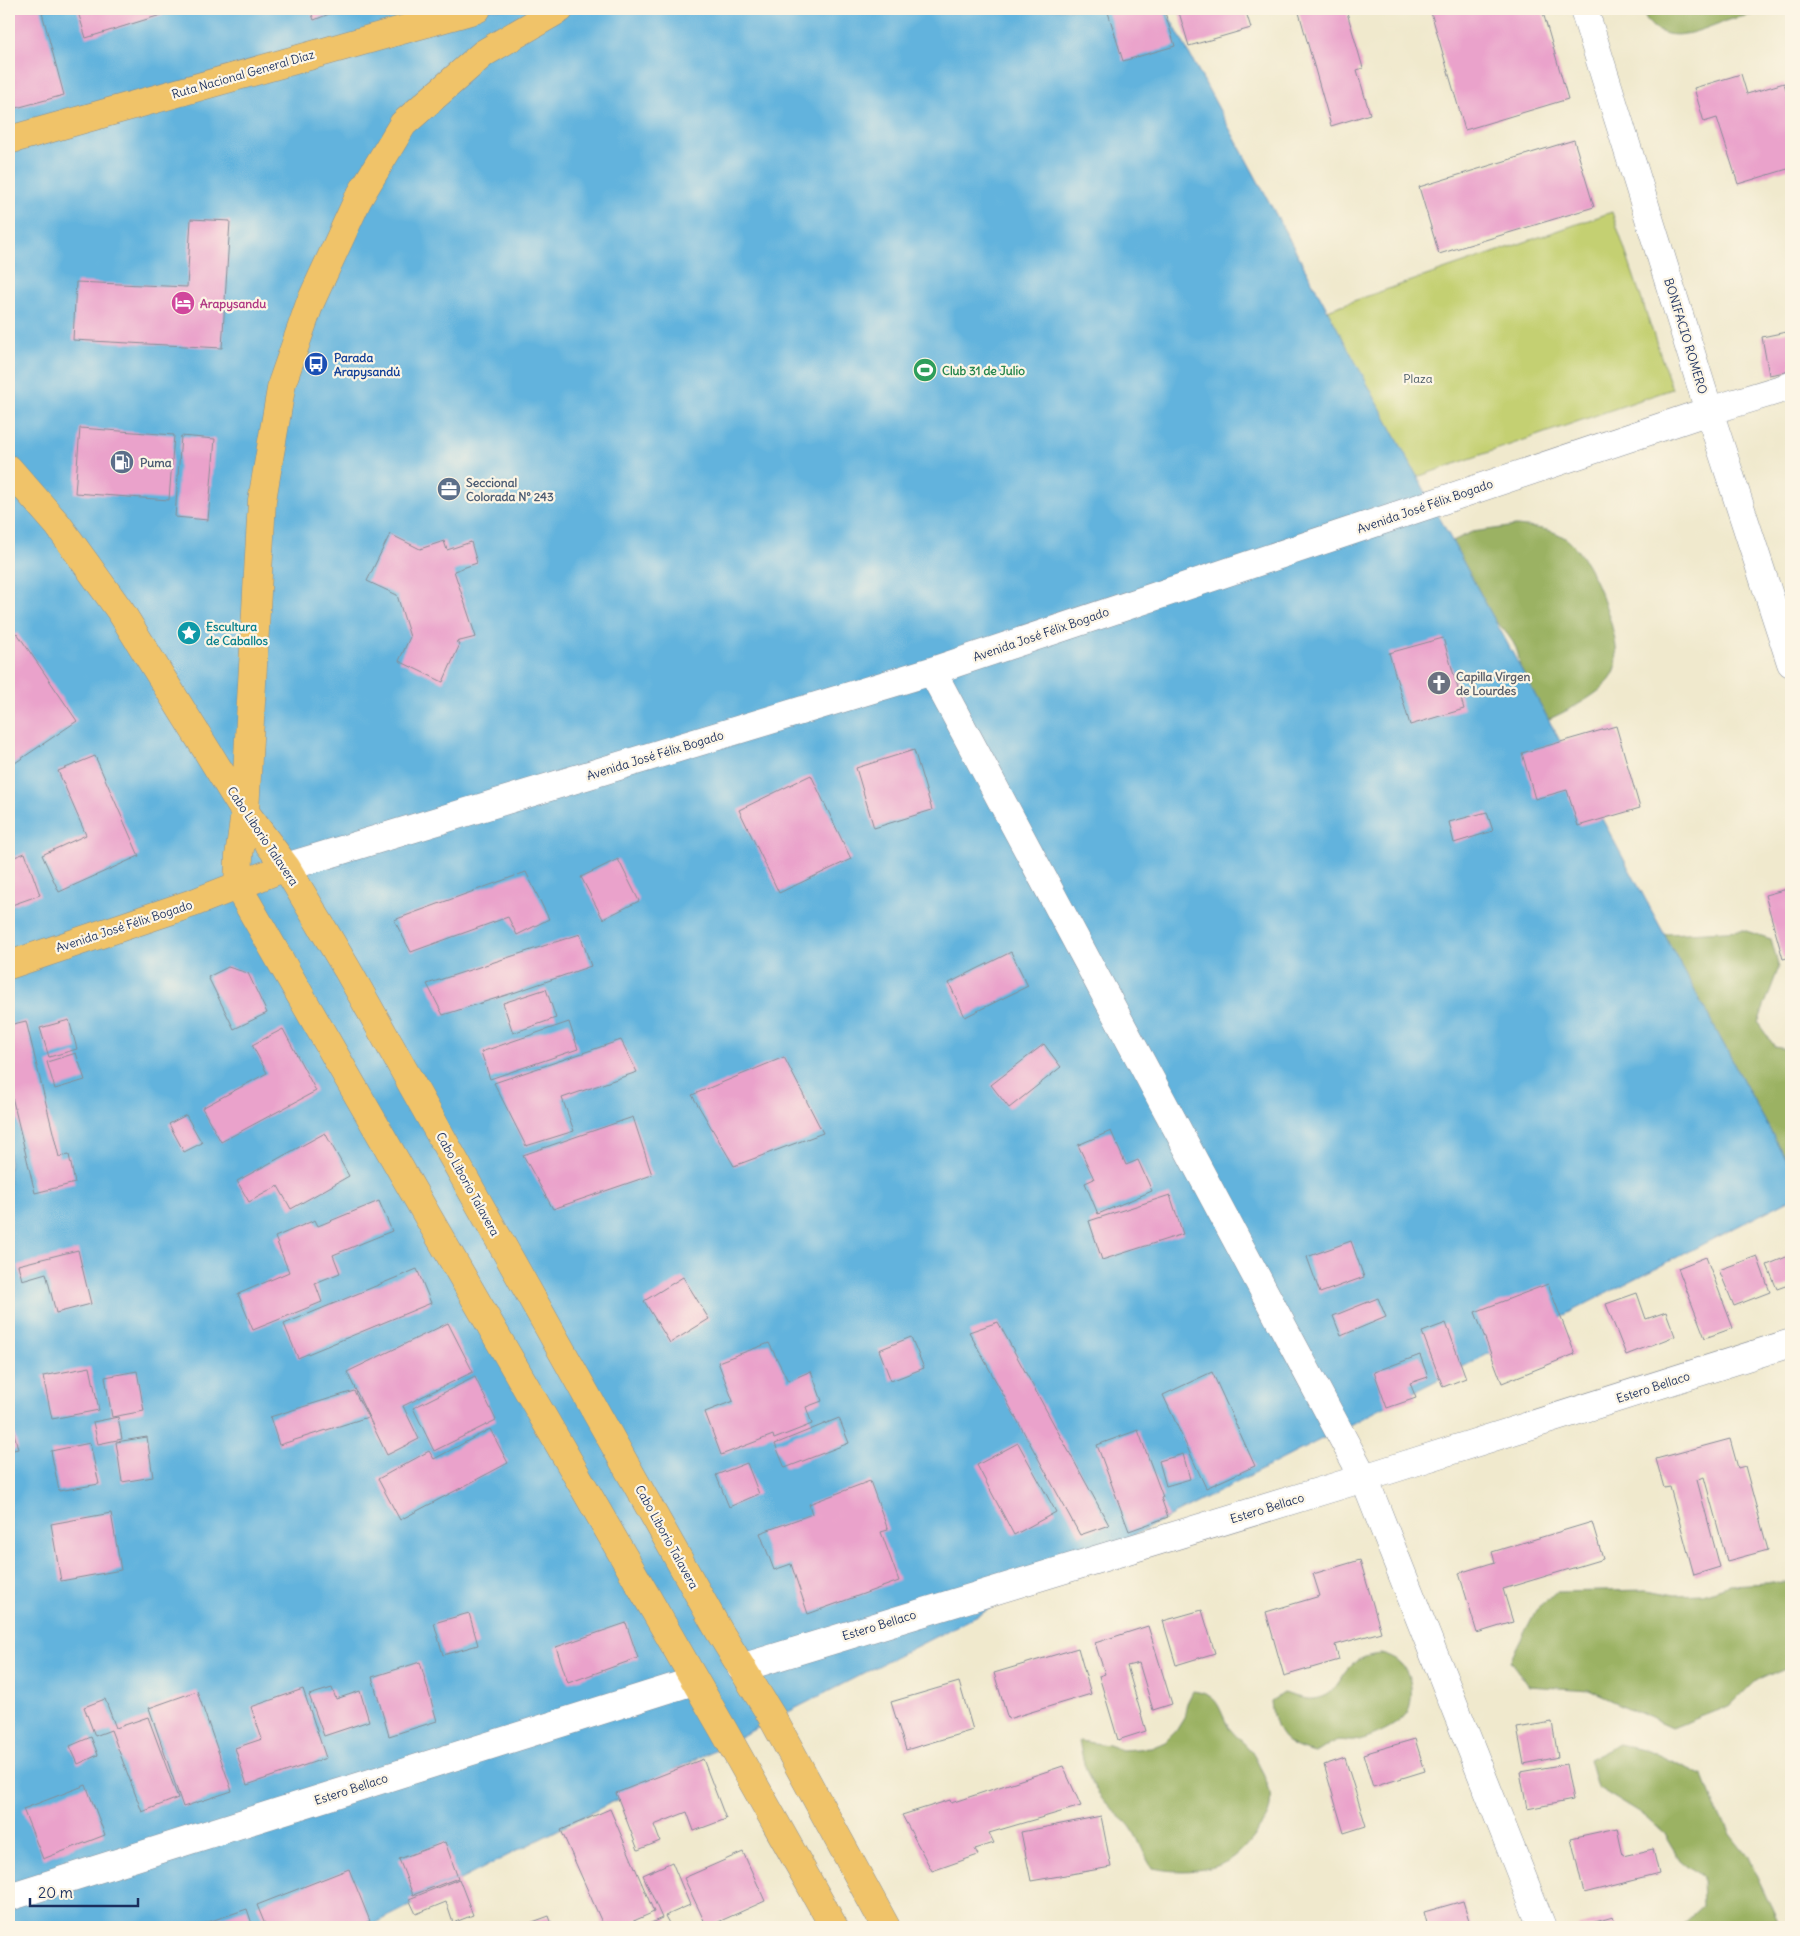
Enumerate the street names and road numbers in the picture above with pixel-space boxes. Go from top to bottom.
street label: Ruta Nacional General Díaz [170,46,316,102]
street label: BONIFACIO ROMERO [1661,276,1711,396]
street label: Avenida José Félix Bogado [1355,476,1495,536]
street label: Avenida José Félix Bogado [971,604,1111,664]
street label: Avenida José Félix Bogado [585,727,726,783]
street label: Cabo Liborio Talavera [224,784,302,889]
street label: Avenida José Félix Bogado [54,897,194,955]
street label: Cabo Liborio Talavera [433,1129,503,1239]
street label: Estero Bellaco [1614,1368,1692,1406]
street label: Cabo Liborio Talavera [632,1482,702,1592]
street label: Estero Bellaco [1228,1490,1306,1526]
street label: Estero Bellaco [840,1607,918,1643]
street label: Estero Bellaco [312,1770,390,1808]

